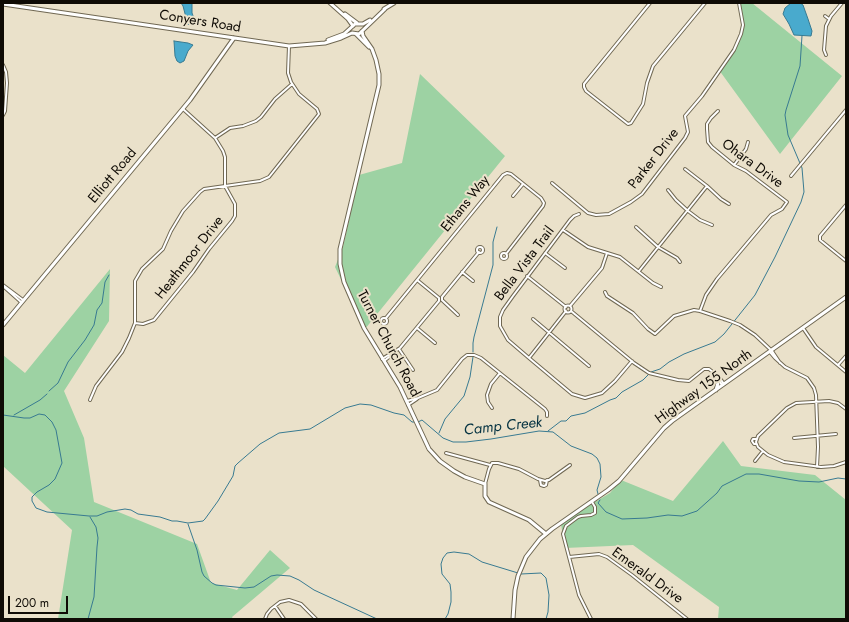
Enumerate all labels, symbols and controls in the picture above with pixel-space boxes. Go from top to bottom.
street label: Conyers Road [158,7,242,37]
street label: Parker Drive [625,125,683,193]
street label: Ohara Drive [718,136,786,192]
street label: Elliott Road [85,145,141,207]
street label: Ethans Way [438,172,494,236]
street label: Heathmoor Drive [152,213,228,303]
street label: Bella Vista Trail [492,223,558,305]
street label: Turner Church Road [353,288,423,400]
street label: Highway 155 North [652,346,756,428]
water label: Camp Creek [463,414,543,440]
street label: Emerald Drive [608,545,686,607]
scale bar [10,588,70,614]
text: 200 m [15,594,49,612]

